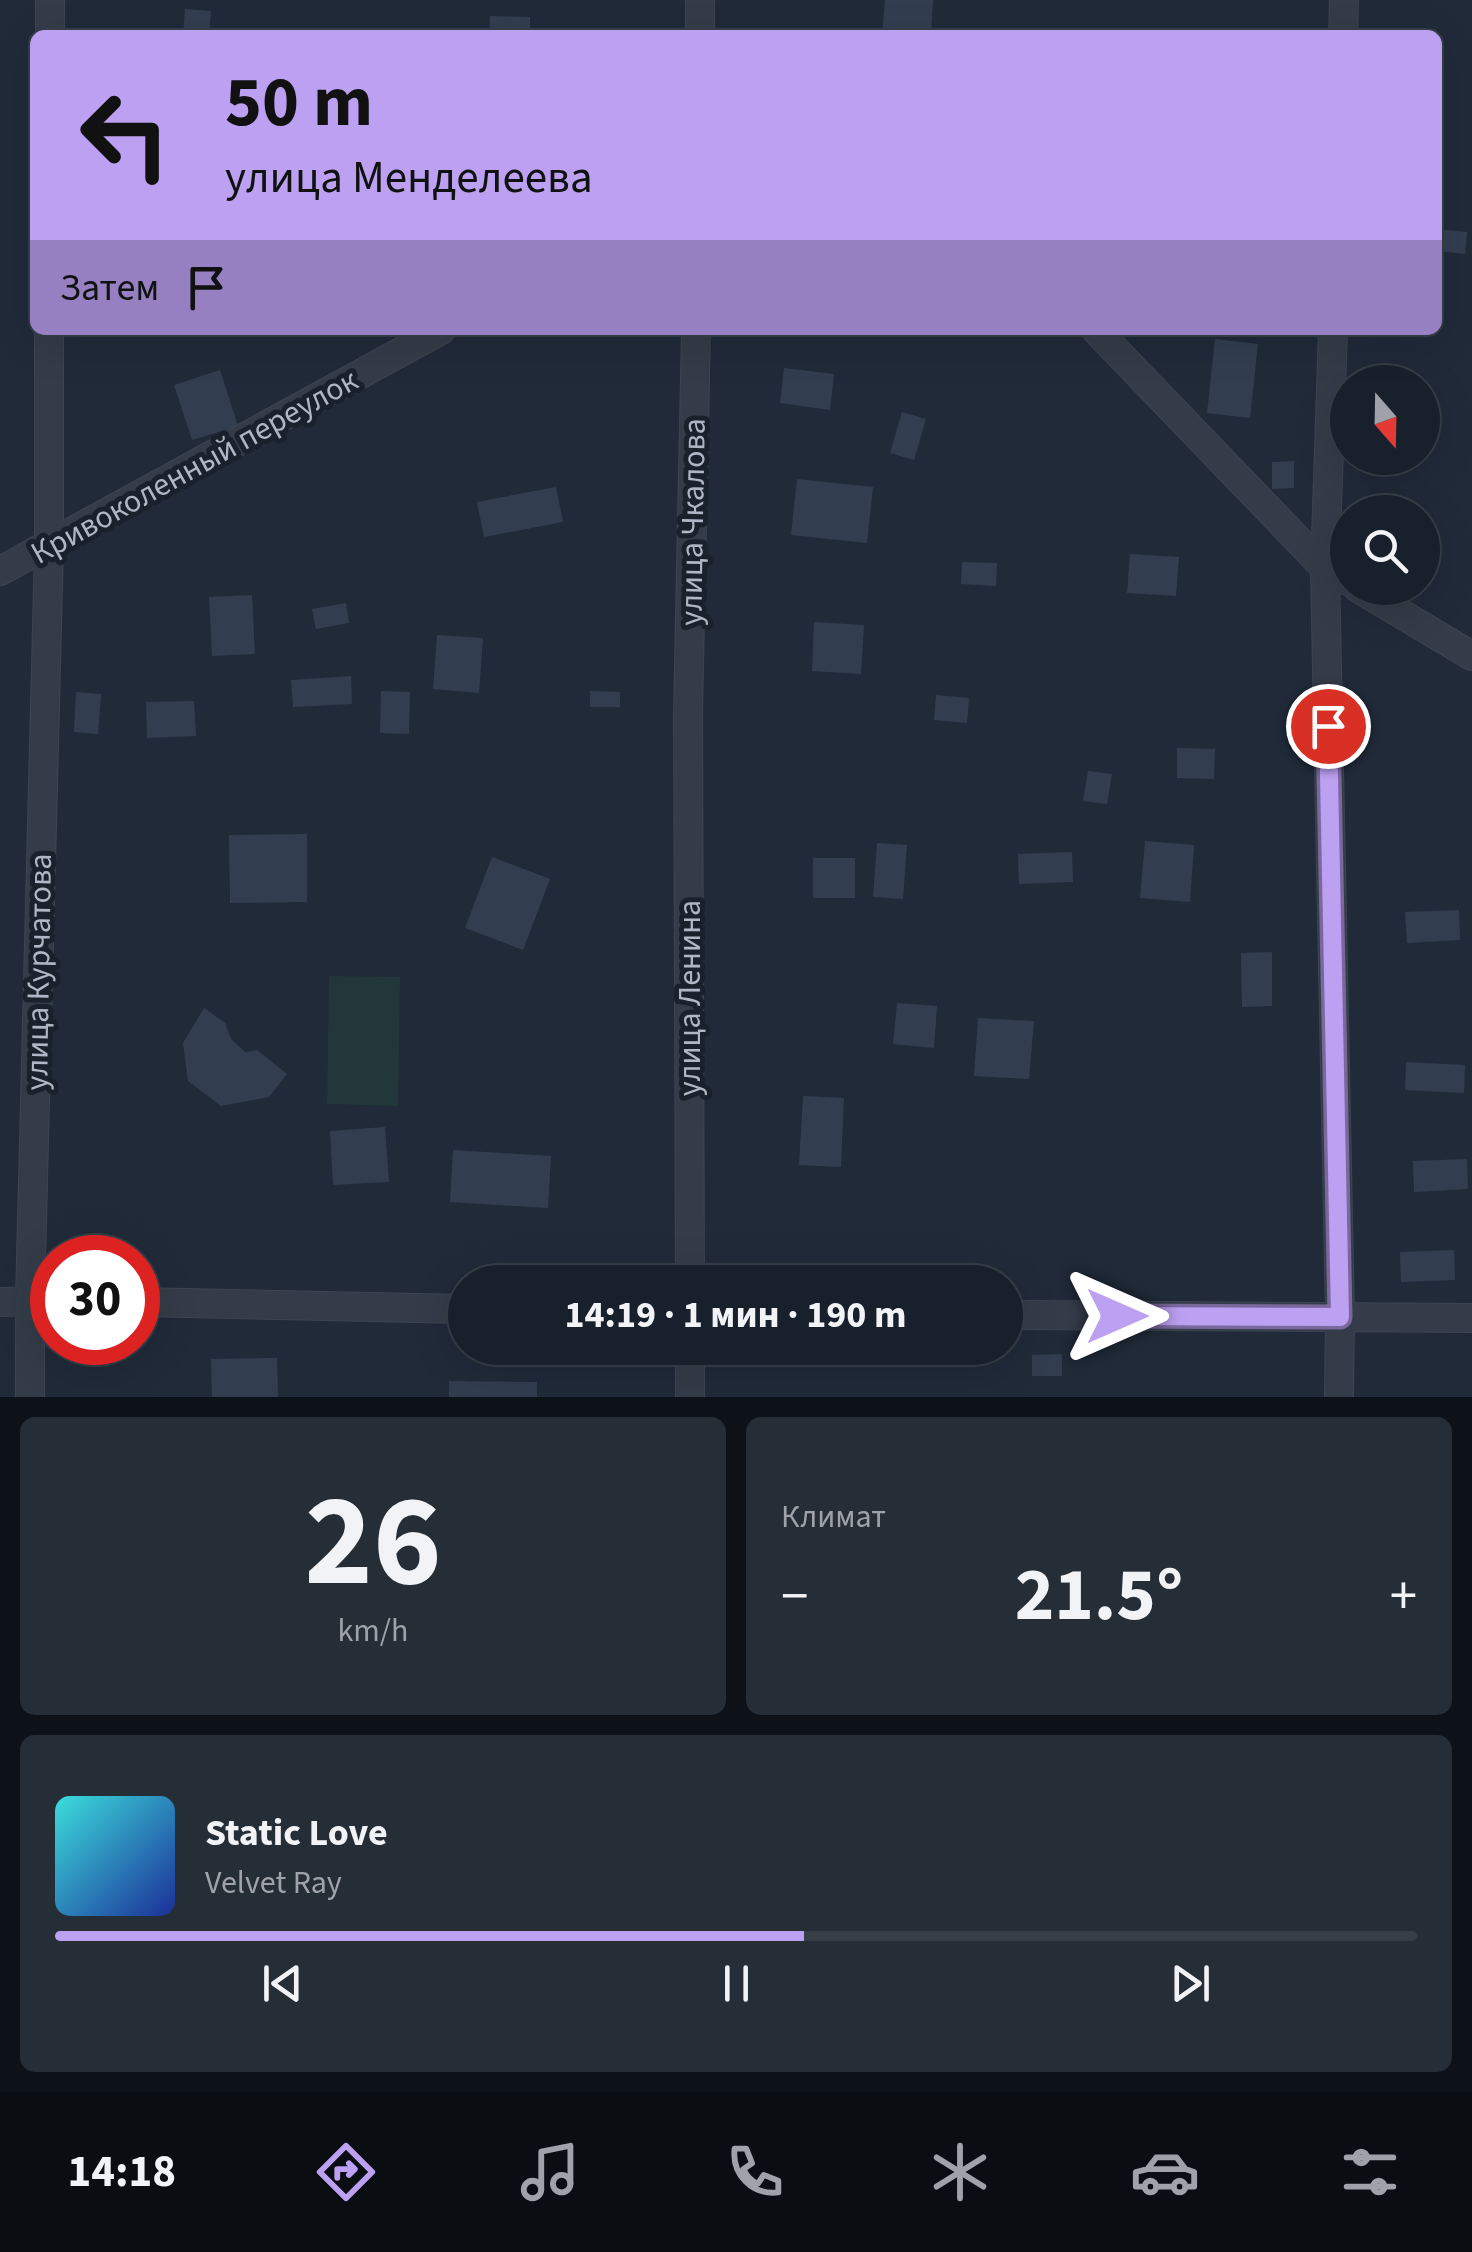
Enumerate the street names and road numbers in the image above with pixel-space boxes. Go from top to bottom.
street label: Кривоколенный переулок [23,358,367,576]
street label: улица Чкалова [668,418,718,626]
street label: улица Курчатова [14,853,64,1091]
street label: улица Ленина [667,900,713,1096]

